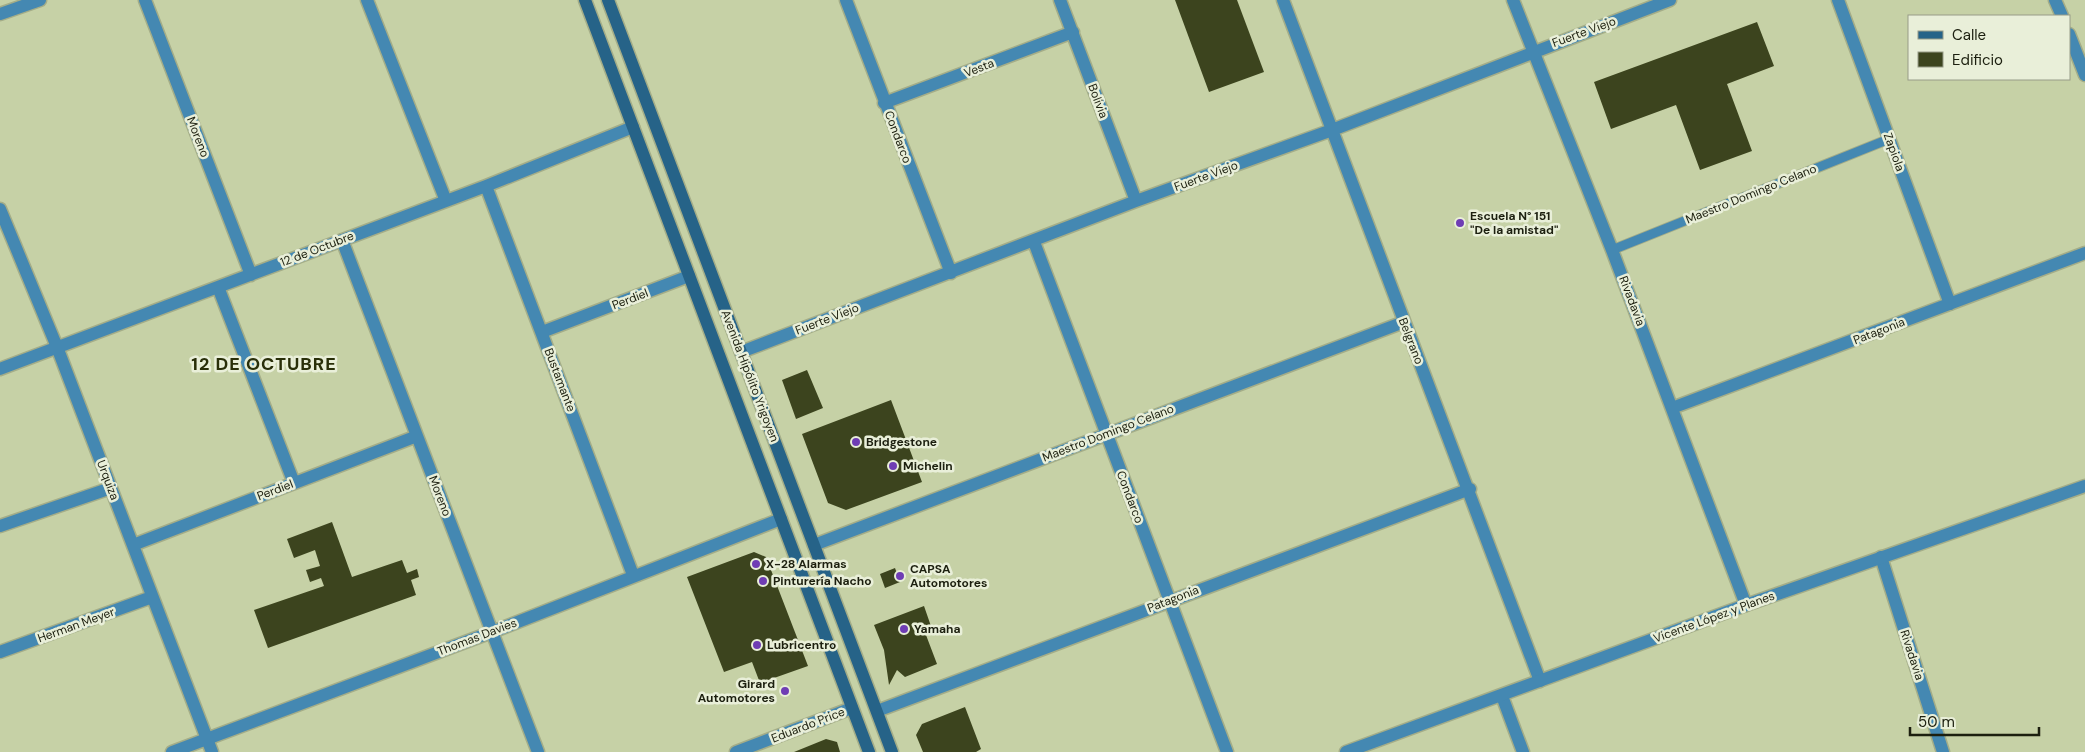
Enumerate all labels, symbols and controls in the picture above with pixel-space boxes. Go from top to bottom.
street label: Fuerte Viejo [1550,13,1618,51]
legend [1908,15,2070,80]
text: Calle [1952,25,1986,45]
text: Edificio [1952,50,2003,70]
street label: Vesta [962,55,996,81]
street label: Bolivia [1084,81,1112,121]
street label: Condarco [881,109,915,165]
street label: Moreno [183,114,213,160]
street label: Zapiola [1880,131,1908,173]
street label: Fuerte Viejo [1172,157,1240,195]
street label: Maestro Domingo Celano [1683,160,1819,228]
place label: Escuela N° 151 "De la amistad" [1470,208,1558,238]
marker: Escuela N° 151 "De la amistad" [1454,217,1466,229]
street label: 12 de Octubre [278,228,356,270]
street label: Rivadavia [1615,274,1649,328]
street label: Perdiel [610,285,650,313]
street label: Fuerte Viejo [793,300,861,338]
street label: Avenida Hipólito Yrigoyen [717,308,783,444]
street label: Patagonia [1851,314,1907,348]
street label: Belgrano [1395,316,1427,366]
street label: Bustamante [541,346,579,414]
district label: 12 DE OCTUBRE [191,352,337,376]
street label: Maestro Domingo Celano [1040,401,1176,465]
place label: Bridgestone [866,434,937,450]
marker: Bridgestone [850,436,862,448]
street label: Urquiza [93,458,123,502]
place label: Michelin [903,458,953,474]
marker: Michelin [887,460,899,472]
street label: Condarco [1113,469,1147,525]
street label: Moreno [425,473,455,519]
street label: Perdiel [255,476,295,504]
place label: X-28 Alarmas [766,556,847,572]
marker: X-28 Alarmas [750,558,762,570]
place label: CAPSA Automotores [910,561,987,591]
marker: CAPSA Automotores [894,570,906,582]
place label: Pinturería Nacho [773,573,871,589]
marker: Pinturería Nacho [757,575,769,587]
street label: Patagonia [1145,582,1201,616]
street label: Vicente López y Planes [1651,588,1777,646]
street label: Herman Meyer [35,603,117,646]
street label: Thomas Davies [435,615,519,659]
place label: Yamaha [914,621,960,637]
marker: Yamaha [898,623,910,635]
street label: Rivadavia [1896,628,1928,682]
place label: Lubricentro [767,637,836,653]
marker: Lubricentro [751,639,763,651]
place label: Girard Automotores [698,676,775,706]
marker: Girard Automotores [779,685,791,697]
street label: Eduardo Price [769,704,847,746]
scale bar [1910,704,2039,736]
text: 50 m [1918,712,1955,732]

